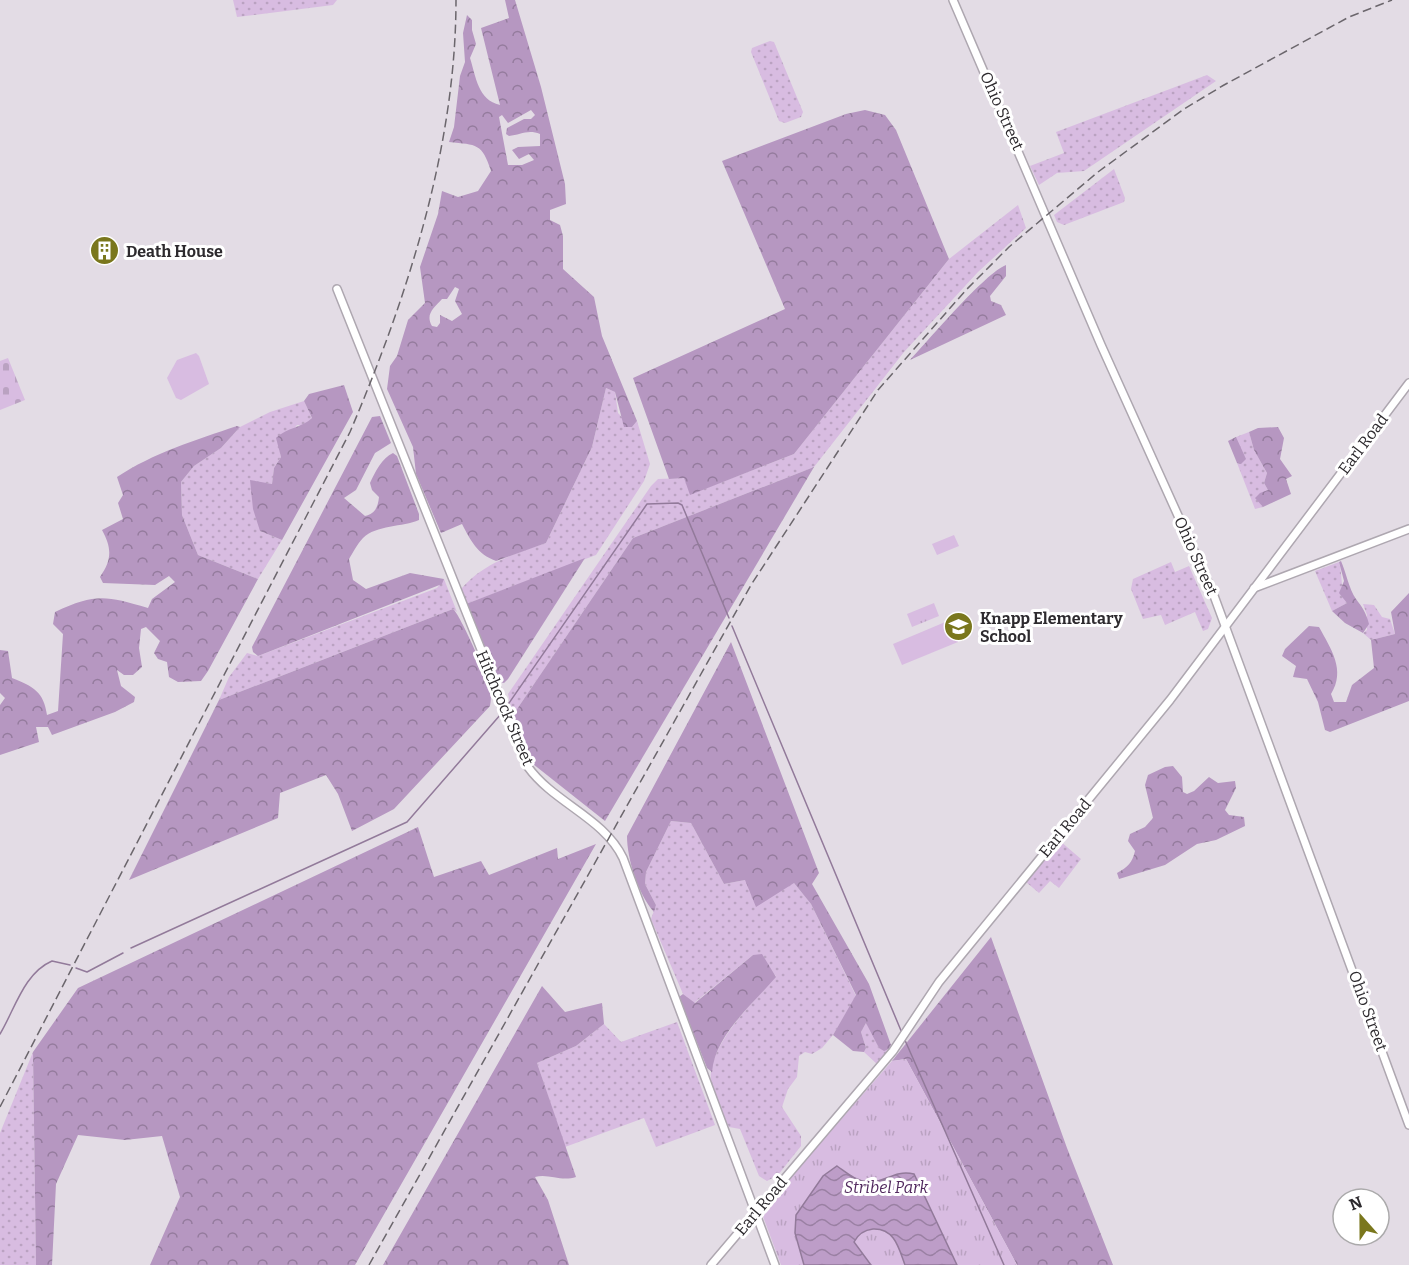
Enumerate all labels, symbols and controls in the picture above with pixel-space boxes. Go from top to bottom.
street label: Ohio Street [976,69,1028,153]
building icon: Death House [89,235,121,267]
place label: Death House [126,242,223,261]
street label: Earl Road [1334,410,1392,478]
street label: Ohio Street [1170,514,1222,598]
place label: Knapp Elementary School [980,609,1123,646]
school or university icon: Knapp Elementary School [943,611,975,643]
street label: Hitchcock Street [472,647,538,769]
street label: Earl Road [1035,794,1095,861]
street label: Ohio Street [1345,968,1391,1054]
street label: Earl Road [731,1172,791,1239]
park label: Stribel Park [844,1178,928,1197]
north arrow [1331,1187,1391,1247]
text: N [1347,1192,1365,1215]

